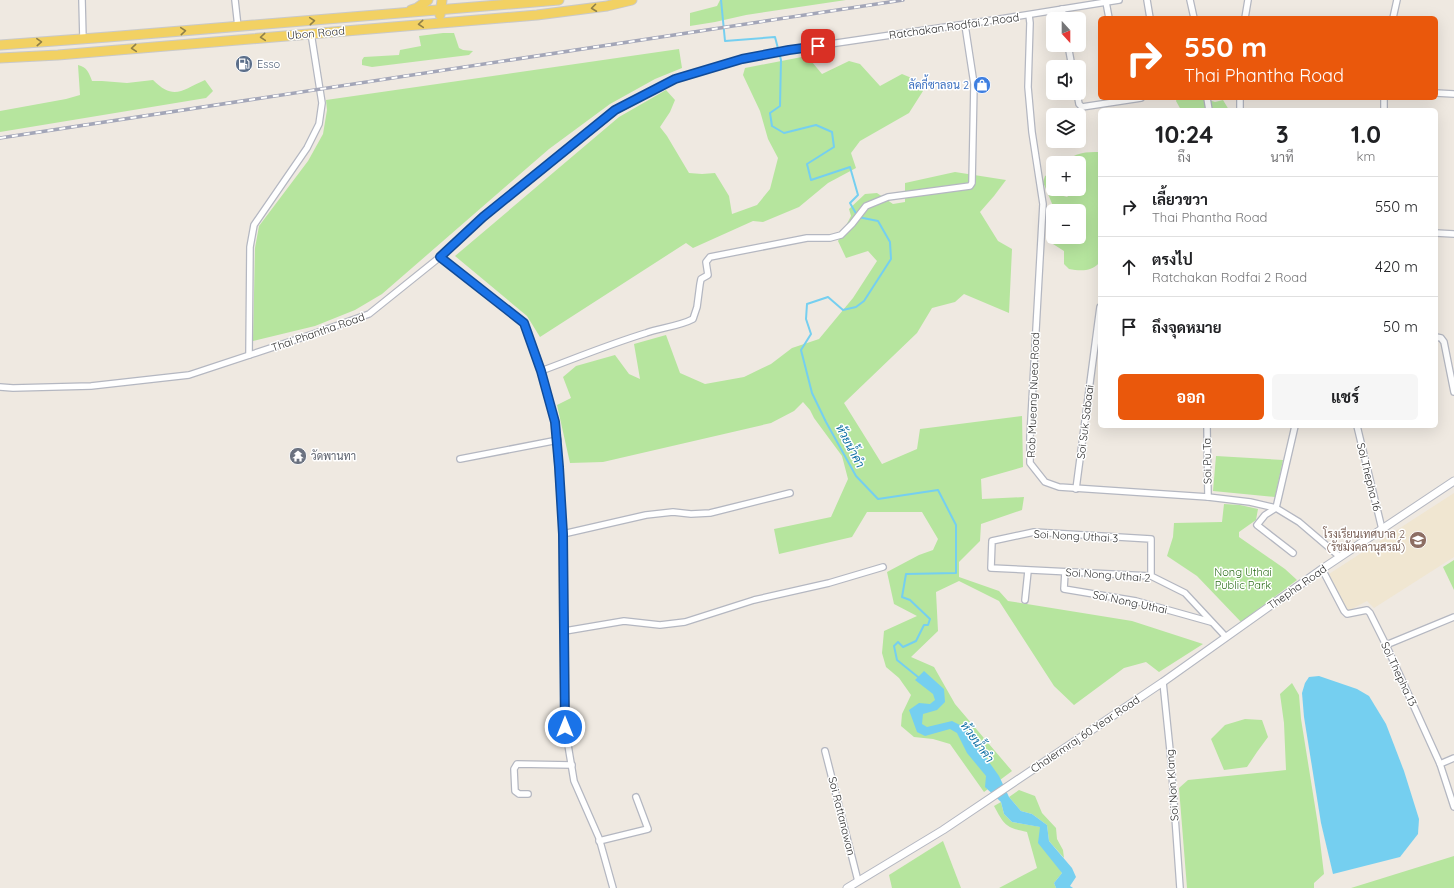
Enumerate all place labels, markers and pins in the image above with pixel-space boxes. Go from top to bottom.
pin [801,29,835,63]
fuel station icon: Esso [234,54,254,74]
place label: Esso [257,57,281,71]
place label: ลัคกี้ซาลอน 2 [909,74,969,92]
shop icon: ลัคกี้ซาลอน 2 [972,75,992,95]
temple icon: วัดพานทา [288,446,308,466]
place label: วัดพานทา [311,449,356,463]
place label: โรงเรียนเทศบาล 2 (รัชมังคลานุสรณ์) [1322,526,1405,556]
school or university icon: โรงเรียนเทศบาล 2 (รัชมังคลานุสรณ์) [1408,530,1428,550]

